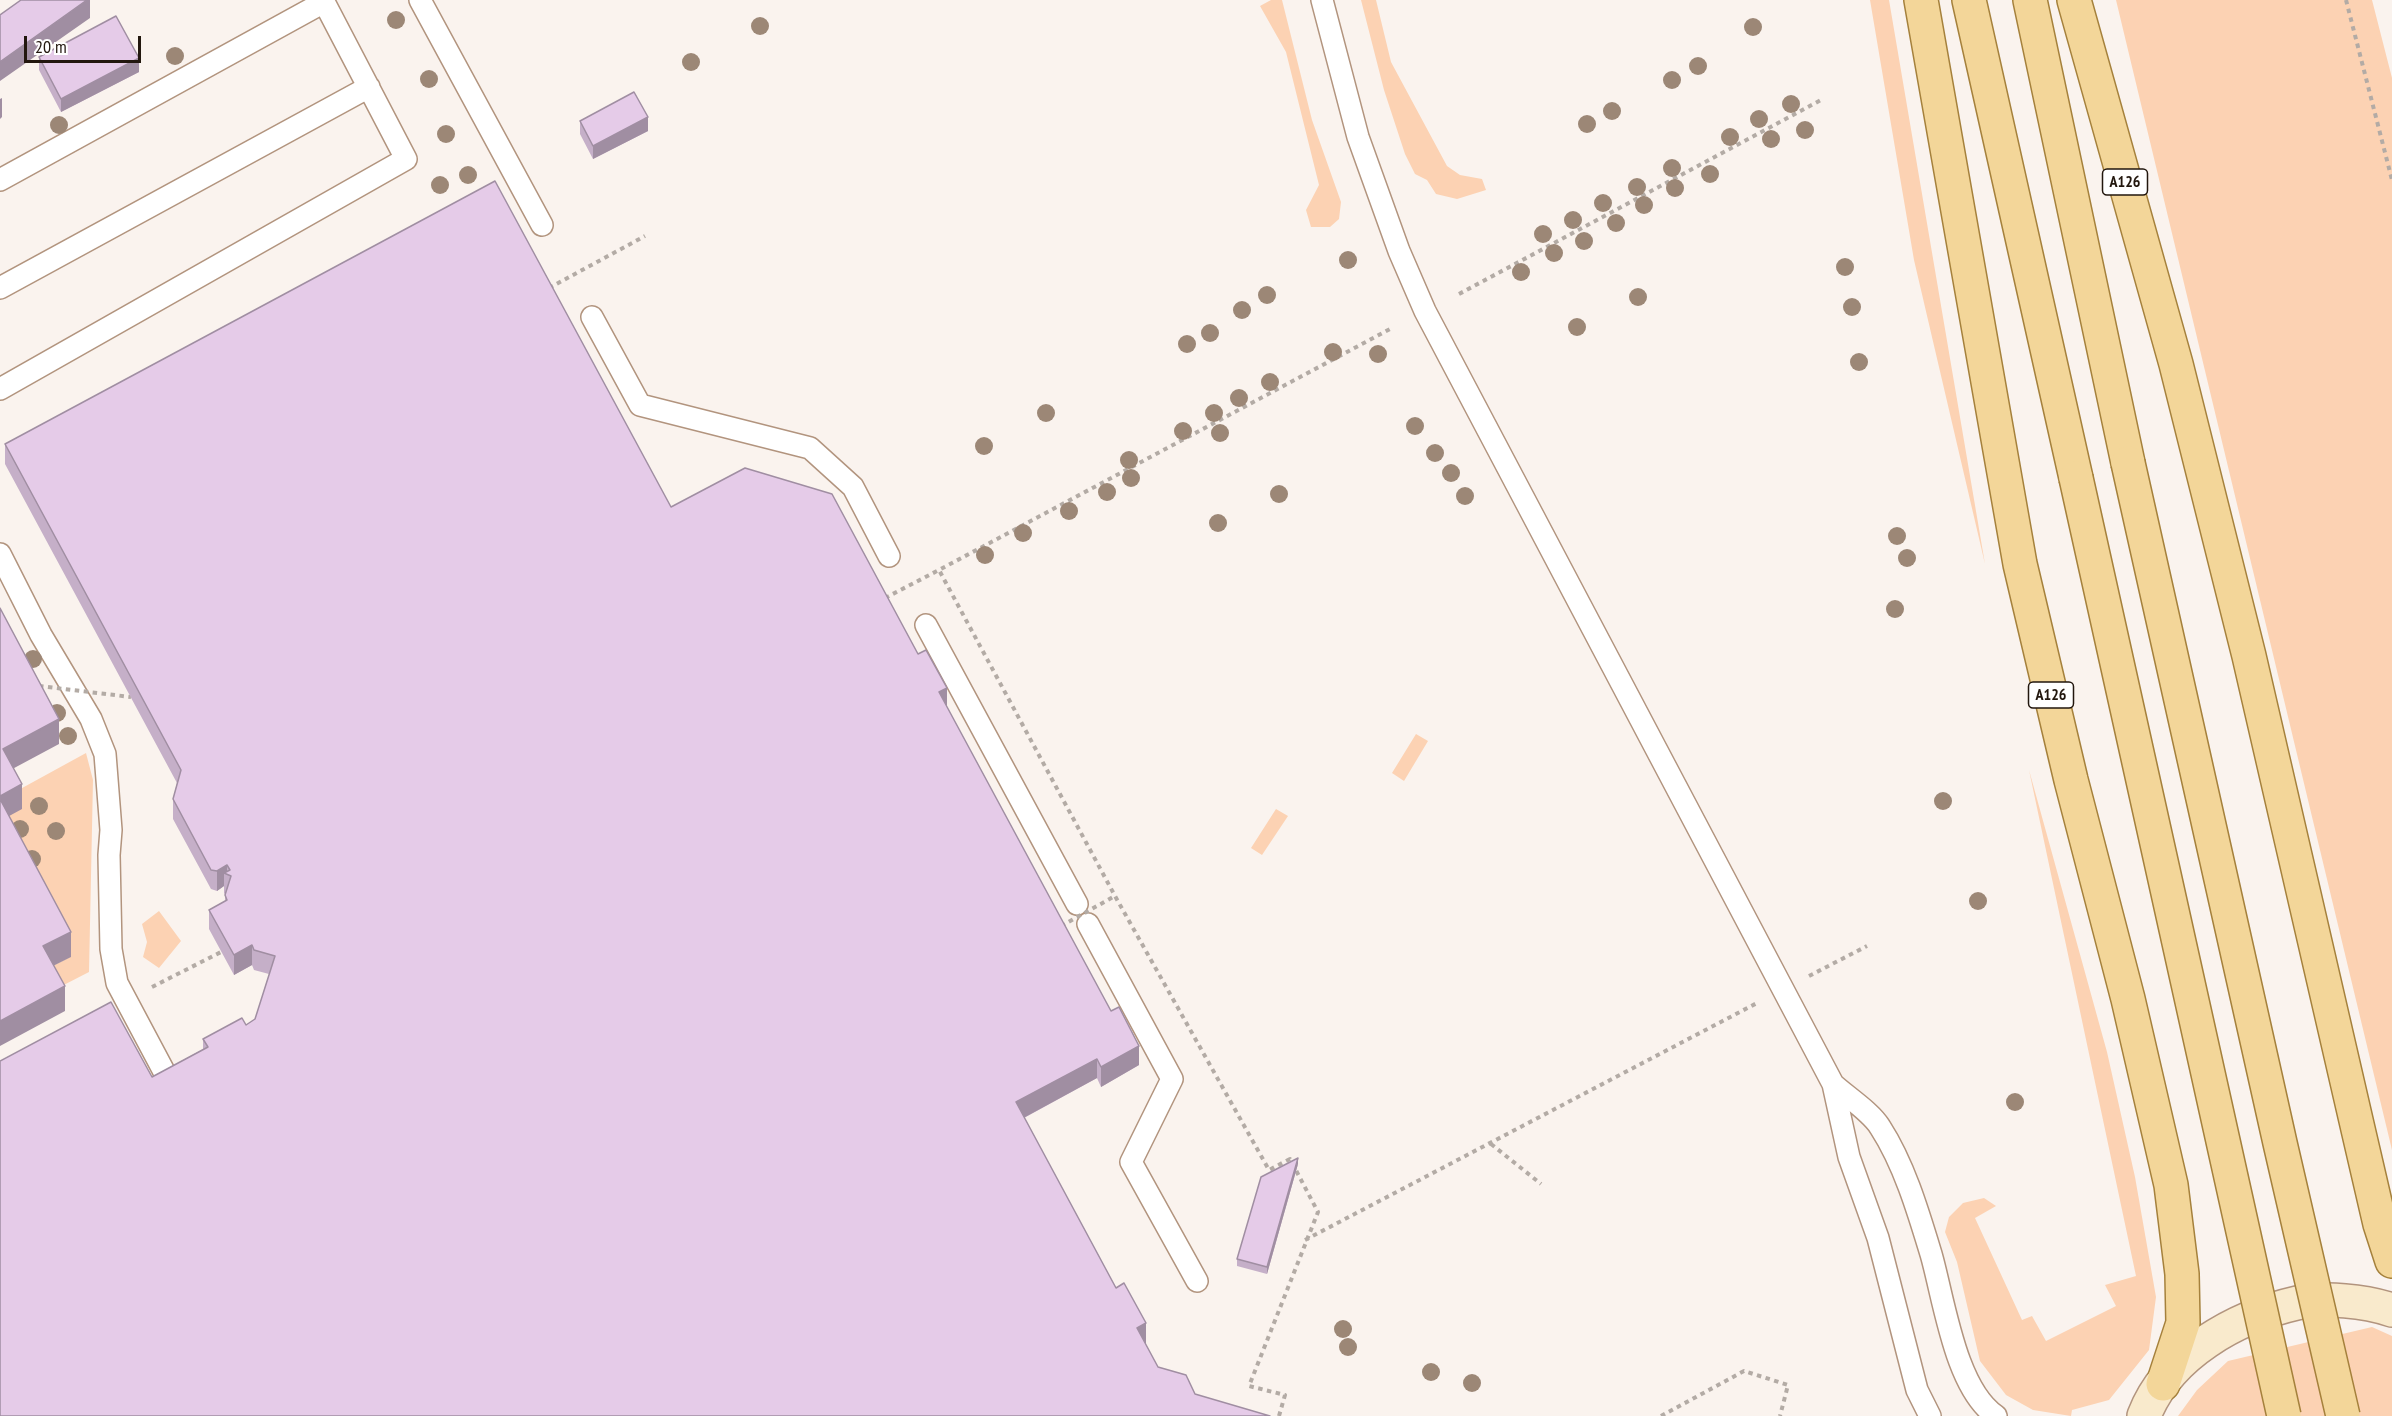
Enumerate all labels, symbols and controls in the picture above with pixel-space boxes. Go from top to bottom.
scale bar [27,24,144,62]
text: 20 m [35,35,67,58]
road number: A126 [2102,169,2148,195]
road number: A126 [2028,682,2074,708]

